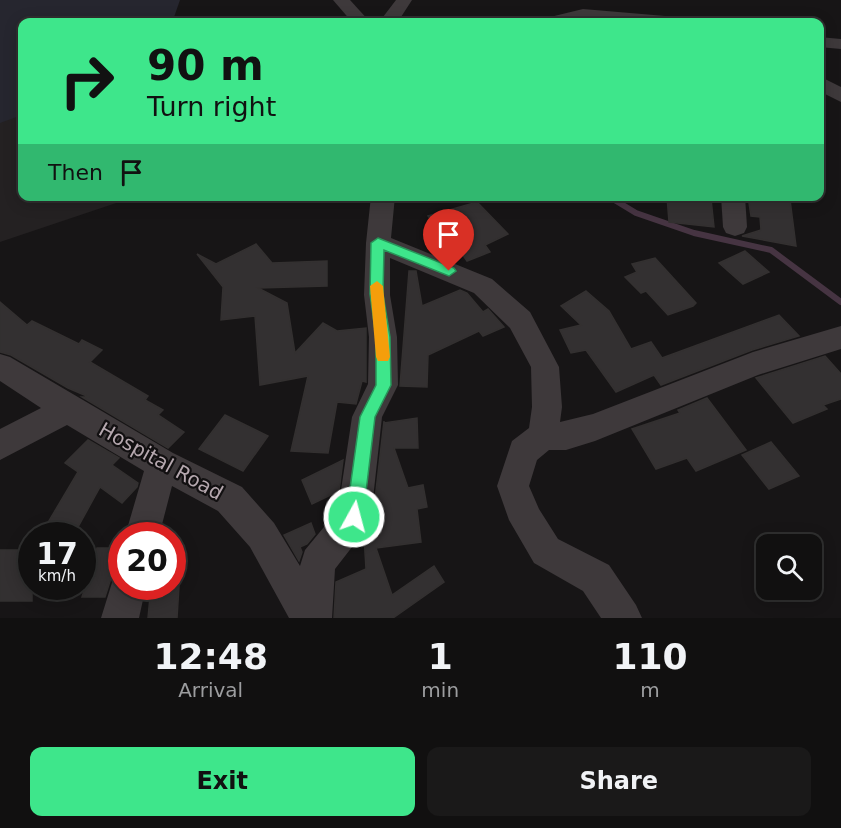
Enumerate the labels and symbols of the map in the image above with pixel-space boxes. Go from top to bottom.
pin [423,209,474,271]
street label: Hospital Road [95,417,227,505]
position arrow [322,485,386,549]
speed limit sign: 20 [108,522,186,600]

